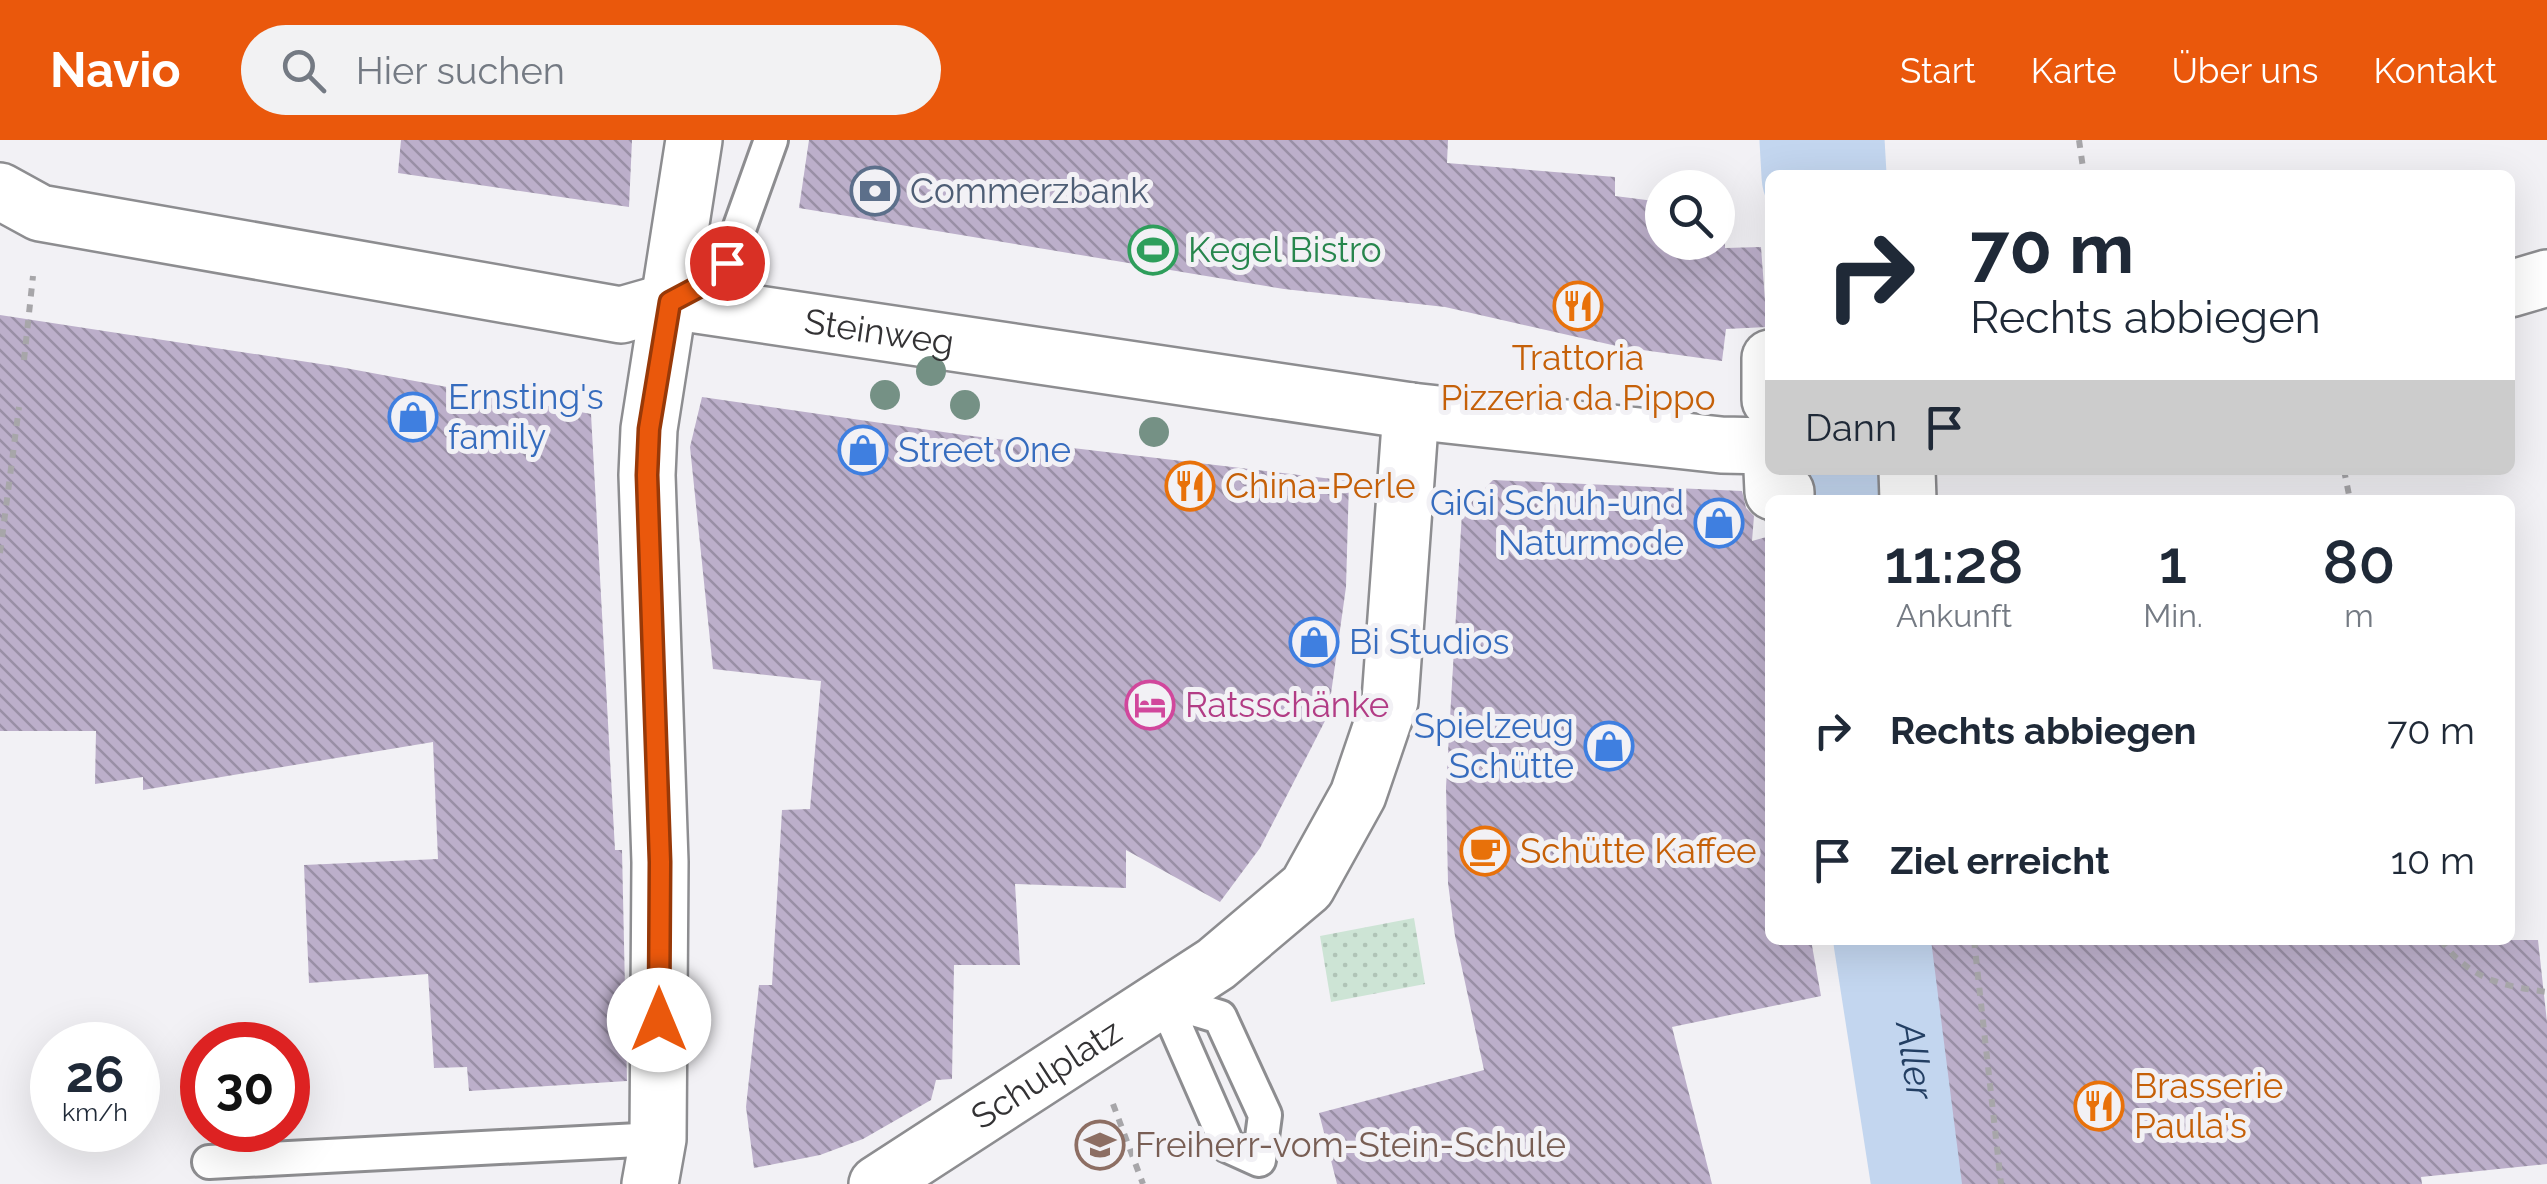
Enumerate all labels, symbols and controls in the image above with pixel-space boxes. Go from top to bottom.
search box [241,25,941,115]
text: Navio [50,42,181,98]
icon: search [276,43,331,98]
text: Hier suchen [356,48,565,93]
text: Start [1900,50,1976,91]
text: Karte [2031,50,2117,91]
text: Über uns [2172,50,2318,91]
text: Kontakt [2373,50,2497,91]
bank icon: Commerzbank [849,165,901,217]
place label: Commerzbank [910,170,1149,211]
map controls [1645,170,1735,260]
button: search [1645,170,1735,260]
text: 70 m [1970,207,2134,289]
icon: right [1805,210,1935,340]
pin [685,221,770,306]
sports icon: Kegel Bistro [1127,224,1179,276]
place label: Kegel Bistro [1188,229,1382,270]
icon: arrive [700,236,755,291]
restaurant icon: Trattoria Pizzeria da Pippo [1552,280,1604,332]
text: Rechts abbiegen [1970,291,2321,344]
street label: Steinweg [802,300,957,363]
place label: Trattoria Pizzeria da Pippo [1440,337,1716,418]
place label: Ernsting's family [448,376,604,457]
shop icon: Ernsting's family [387,391,439,443]
icon: arrive [1917,400,1972,455]
text: Dann [1805,405,1897,450]
shop icon: Street One [837,424,889,476]
place label: Street One [898,429,1071,470]
restaurant icon: China-Perle [1164,460,1216,512]
place label: China-Perle [1225,465,1416,506]
place label: GiGi Schuh-und Naturmode [1430,482,1684,563]
shop icon: GiGi Schuh-und Naturmode [1693,497,1745,549]
text: 11:28 [1885,527,2024,597]
text: 1 [2159,527,2187,597]
text: 80 [2322,527,2395,597]
text: Ankunft [1896,597,2012,634]
text: Min. [2143,597,2203,634]
text: m [2344,597,2374,634]
shop icon: Bi Studios [1288,616,1340,668]
place label: Bi Studios [1349,621,1509,662]
hotel icon: Ratsschänke [1124,679,1176,731]
place label: Ratsschänke [1185,684,1389,725]
icon: right [1805,703,1860,758]
place label: Spielzeug Schütte [1414,705,1574,786]
text: Rechts abbiegen [1890,708,2196,753]
text: 70 m [2387,708,2475,753]
shop icon: Spielzeug Schütte [1583,720,1635,772]
cafe icon: Schütte Kaffee [1459,825,1511,877]
place label: Schütte Kaffee [1520,830,1757,871]
icon: arrive [1805,833,1860,888]
text: Ziel erreicht [1890,838,2110,883]
text: 10 m [2391,838,2475,883]
position arrow [607,968,711,1072]
street label: Schulplatz [964,1010,1129,1137]
water label: Aller [1887,1017,1944,1104]
speed limit sign: 30 [180,1022,310,1152]
text: 26 [66,1045,124,1104]
place label: Brasserie Paula's [2134,1065,2283,1146]
restaurant icon: Brasserie Paula's [2073,1080,2125,1132]
text: km/h [62,1097,128,1127]
school or university icon: Freiherr-vom-Stein-Schule [1074,1119,1126,1171]
place label: Freiherr-vom-Stein-Schule [1135,1124,1566,1165]

